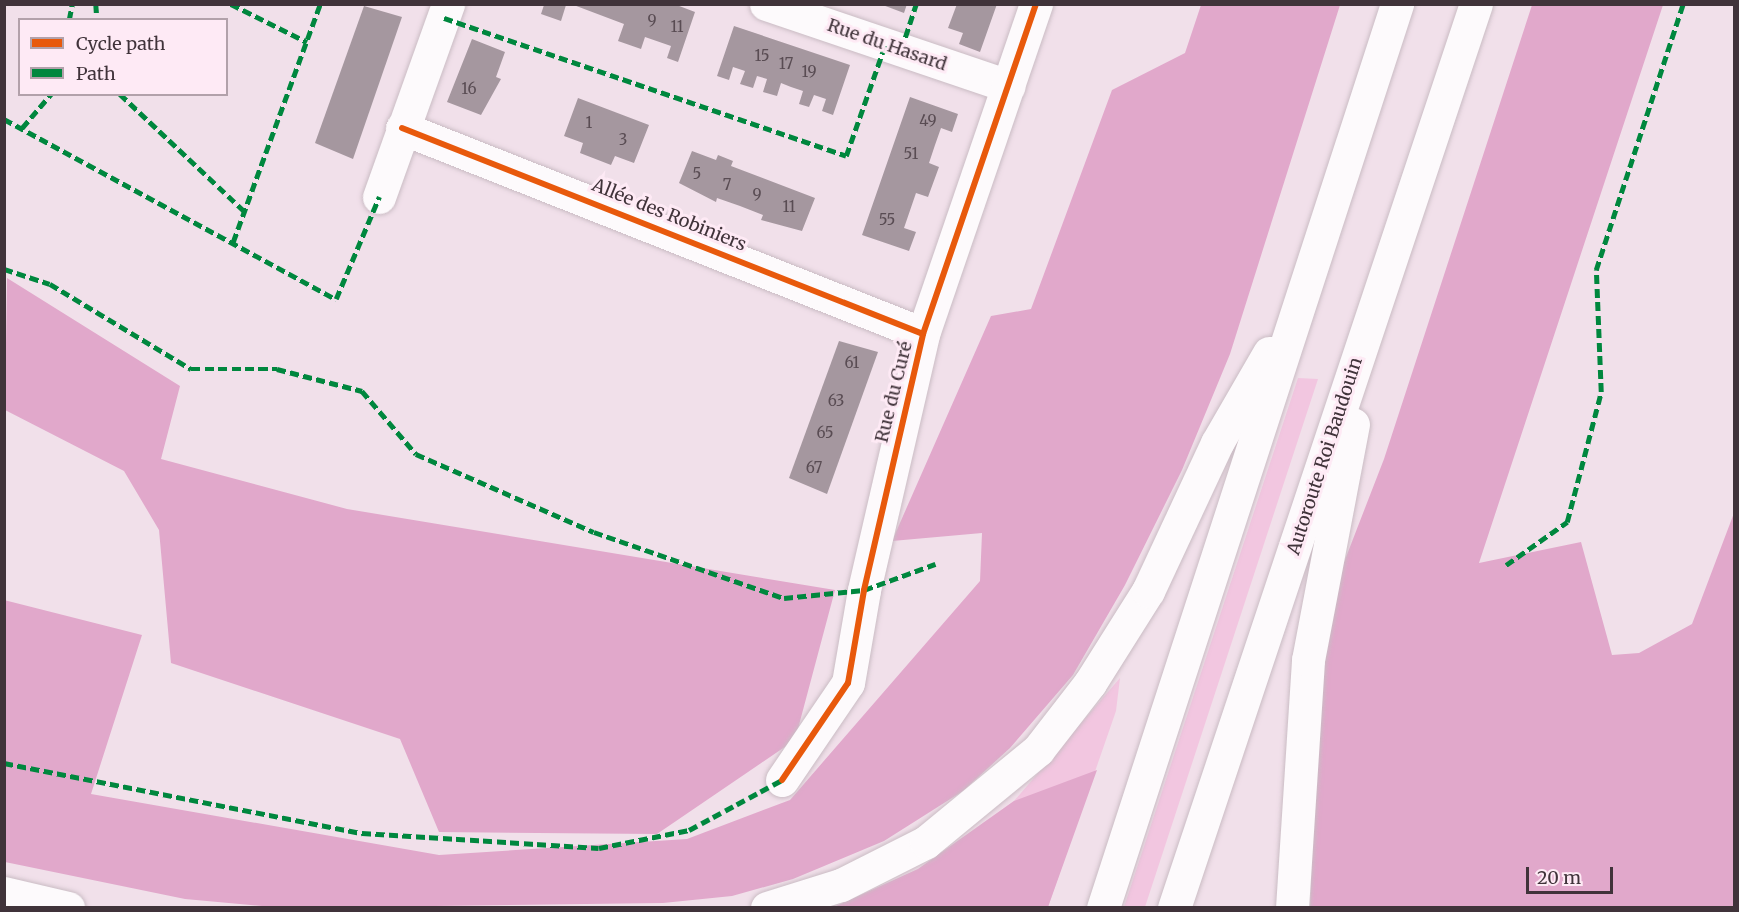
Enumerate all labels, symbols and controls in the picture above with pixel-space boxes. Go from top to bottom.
house number: 9 [647,12,657,30]
street label: Rue du Hasard [824,14,950,76]
legend [18,18,228,96]
house number: 11 [670,18,684,36]
text: Cycle path [76,32,165,55]
house number: 15 [754,47,770,65]
house number: 17 [779,55,793,73]
text: Path [76,62,116,85]
house number: 19 [801,63,817,81]
house number: 16 [461,80,477,98]
house number: 49 [919,112,937,130]
house number: 1 [586,114,592,132]
house number: 3 [619,131,627,149]
house number: 51 [904,145,918,163]
house number: 5 [693,165,701,183]
street label: Allée des Robiniers [589,174,749,256]
house number: 7 [723,176,731,194]
house number: 9 [752,186,762,204]
house number: 11 [782,198,796,216]
house number: 55 [879,211,895,229]
street label: Rue du Curé [871,339,917,445]
house number: 61 [845,354,859,372]
street label: Autoroute Roi Baudouin [1283,354,1367,558]
house number: 63 [828,392,844,410]
house number: 65 [816,424,834,442]
house number: 67 [806,459,822,477]
scale bar [1529,855,1616,893]
text: 20 m [1537,866,1581,889]

